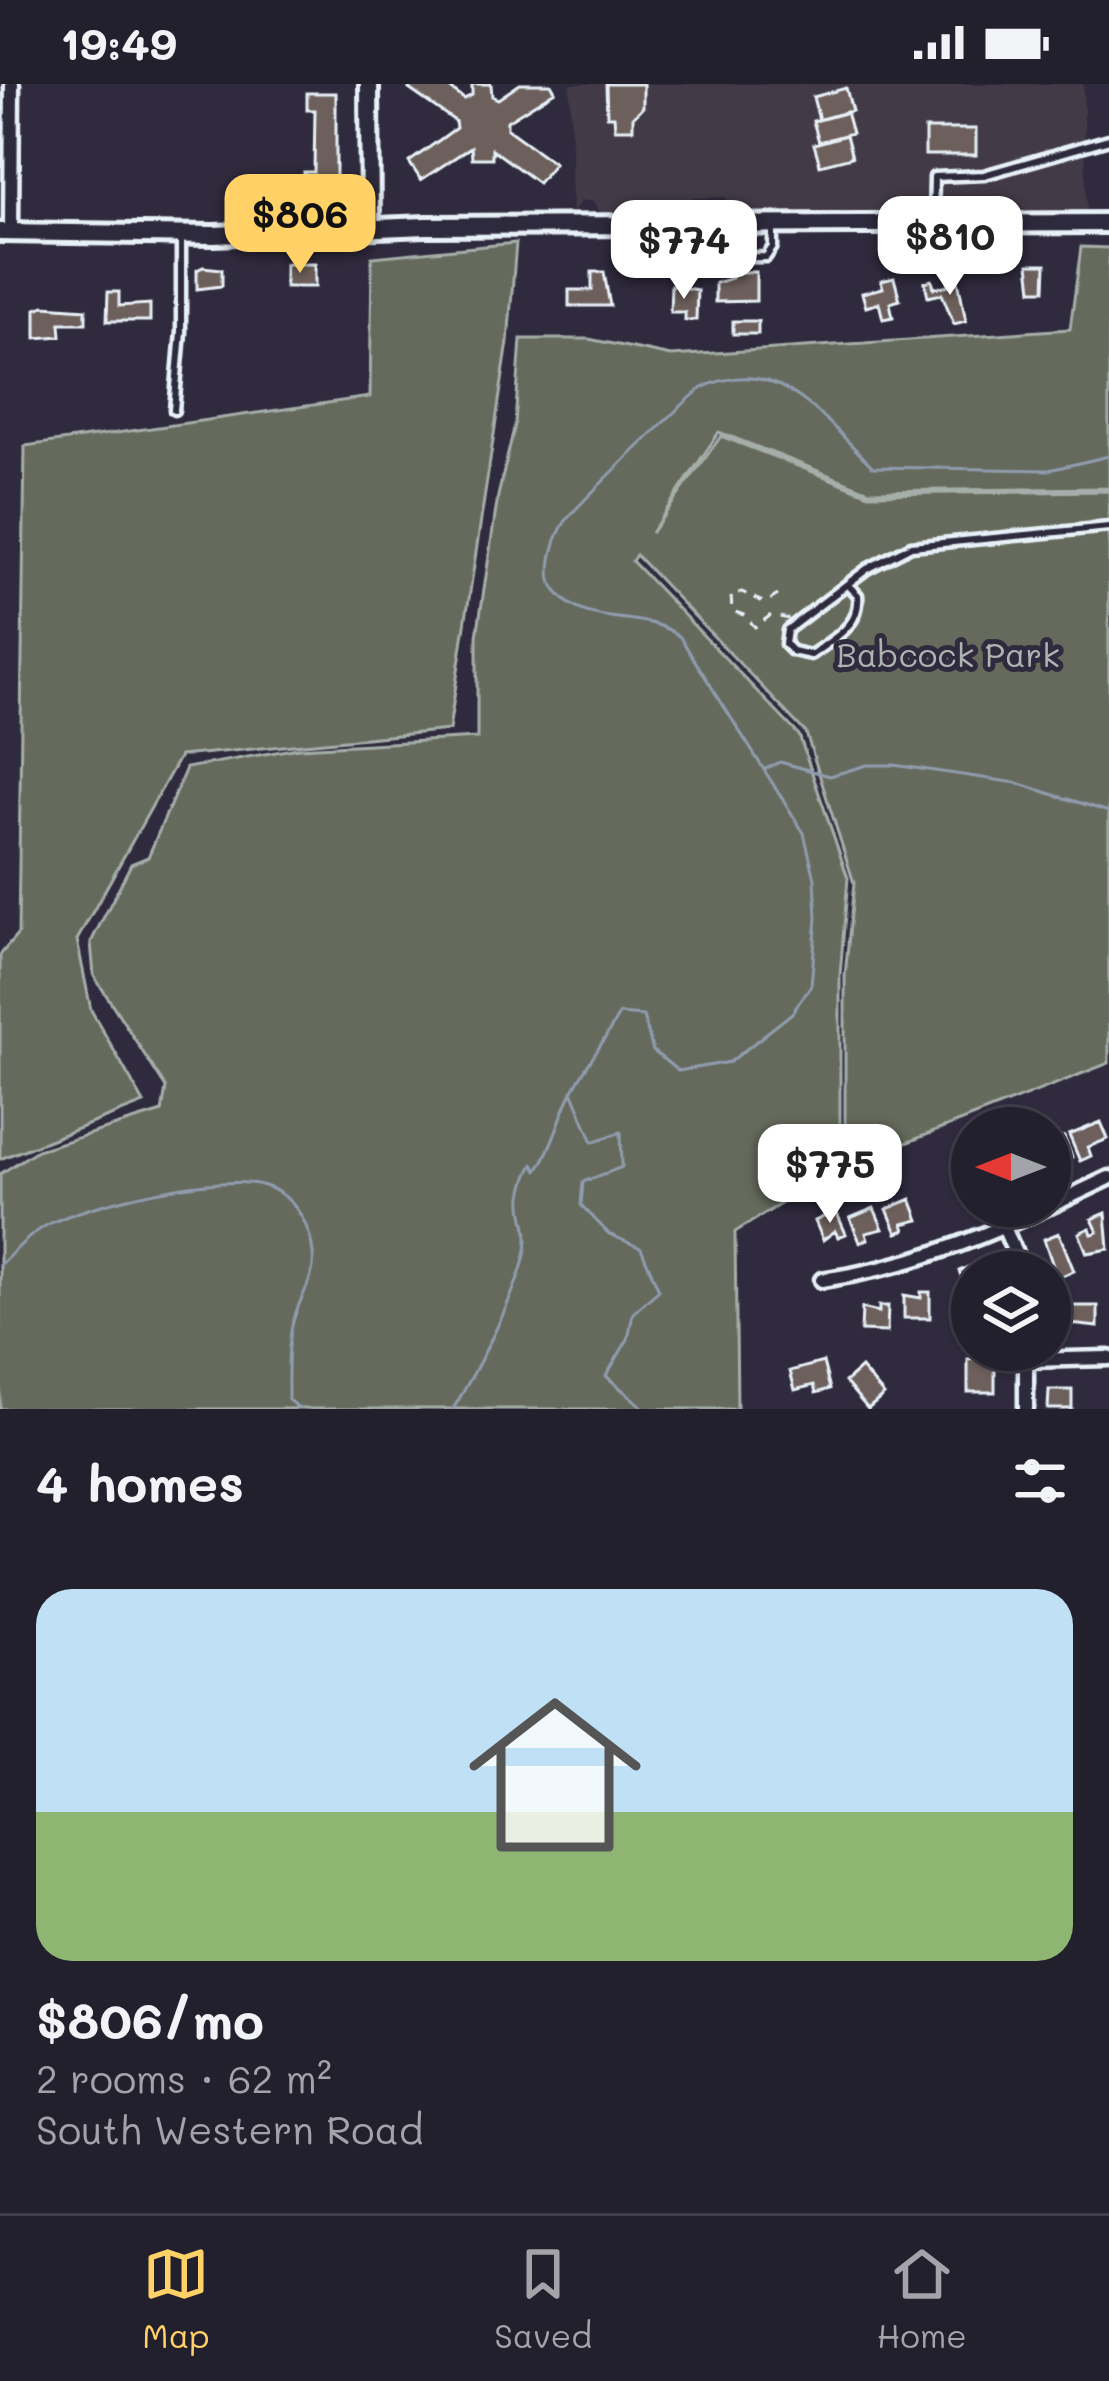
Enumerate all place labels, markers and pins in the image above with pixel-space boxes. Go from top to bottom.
pin: $806 [229,174,371,276]
pin: $810 [879,196,1021,298]
pin: $774 [613,200,755,302]
pin: $775 [759,1124,901,1226]

